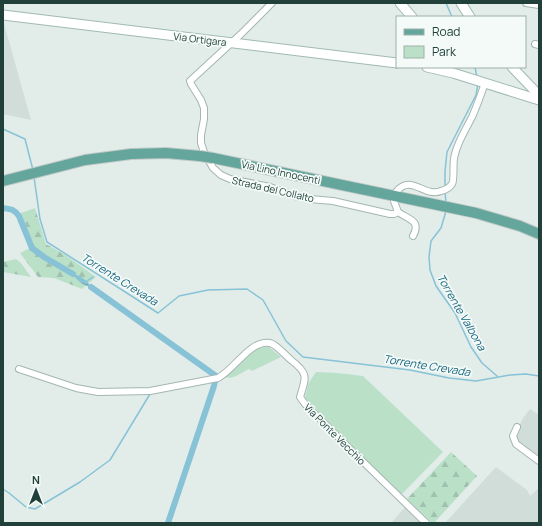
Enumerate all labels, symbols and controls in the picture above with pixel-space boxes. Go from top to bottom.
legend [396,16,526,68]
text: Road [432,23,460,40]
street label: Via Ortigara [173,29,227,49]
text: Park [432,43,457,60]
street label: Via Lino Innocenti [240,157,322,187]
street label: Strada del Collalto [230,173,316,205]
water label: Torrente Crevada [79,249,162,309]
water label: Torrente Valbona [434,271,490,354]
water label: Torrente Crevada [383,351,472,379]
street label: Via Ponte Vecchio [301,400,369,468]
north arrow [16,470,56,510]
text: N [32,472,40,487]

